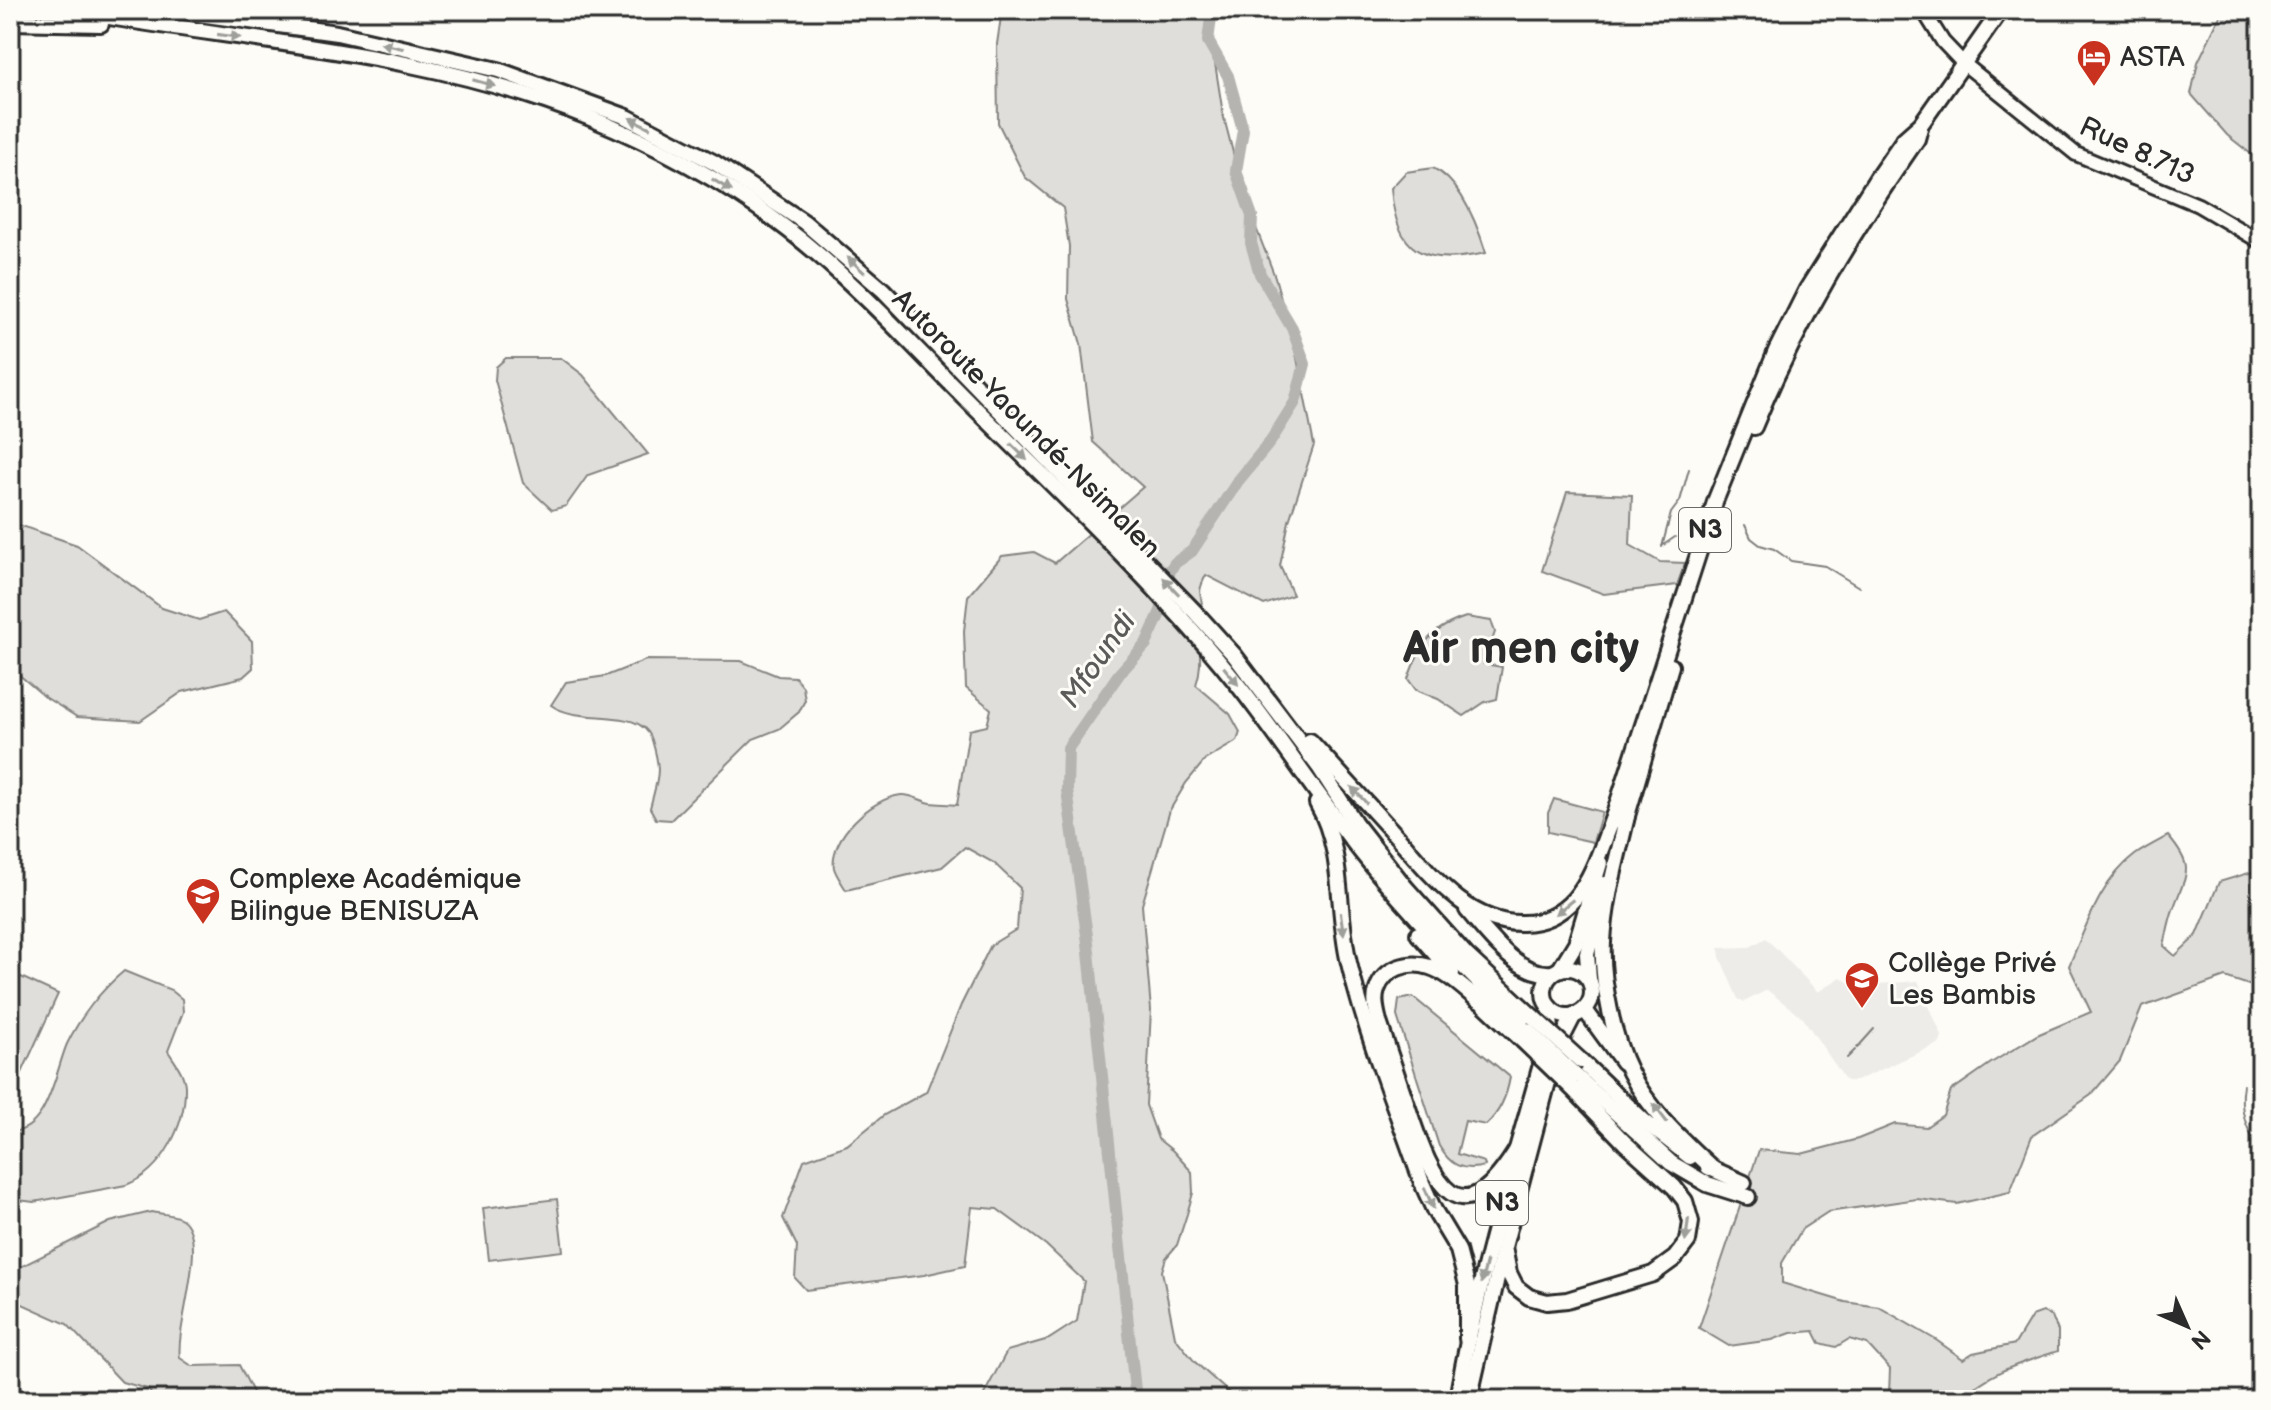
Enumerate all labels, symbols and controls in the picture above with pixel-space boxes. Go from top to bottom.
one-way arrow [217,30,242,43]
hotel icon: ASTA [2075,38,2113,88]
one-way arrow [379,39,404,52]
place label: ASTA [2120,41,2186,74]
one-way arrow [473,77,497,90]
street label: Rue 8.713 [2074,110,2200,192]
one-way arrow [628,116,651,129]
one-way arrow [711,178,733,192]
one-way arrow [847,257,866,275]
street label: Autoroute Yaoundé-Nsimalen [885,283,1167,565]
one-way arrow [1009,442,1028,461]
road number: N3 [1679,508,1731,552]
one-way arrow [1163,577,1181,596]
water label: Mfoundi [1052,604,1145,715]
district label: Air men city [1402,623,1639,676]
one-way arrow [1222,666,1239,686]
one-way arrow [1351,786,1369,805]
place label: Complexe Académique Bilingue BENISUZA [229,863,521,928]
school or university icon: Complexe Académique Bilingue BENISUZA [184,876,222,926]
one-way arrow [1554,898,1574,915]
one-way arrow [1336,912,1349,937]
place label: Collège Privé Les Bambis [1888,947,2057,1012]
school or university icon: Collège Privé Les Bambis [1843,960,1881,1010]
one-way arrow [1652,1103,1668,1123]
road number: N3 [1476,1181,1528,1225]
one-way arrow [1422,1186,1435,1210]
one-way arrow [1681,1217,1694,1242]
one-way arrow [1477,1259,1490,1284]
north arrow [2147,1286,2227,1366]
text: N [2185,1324,2215,1354]

